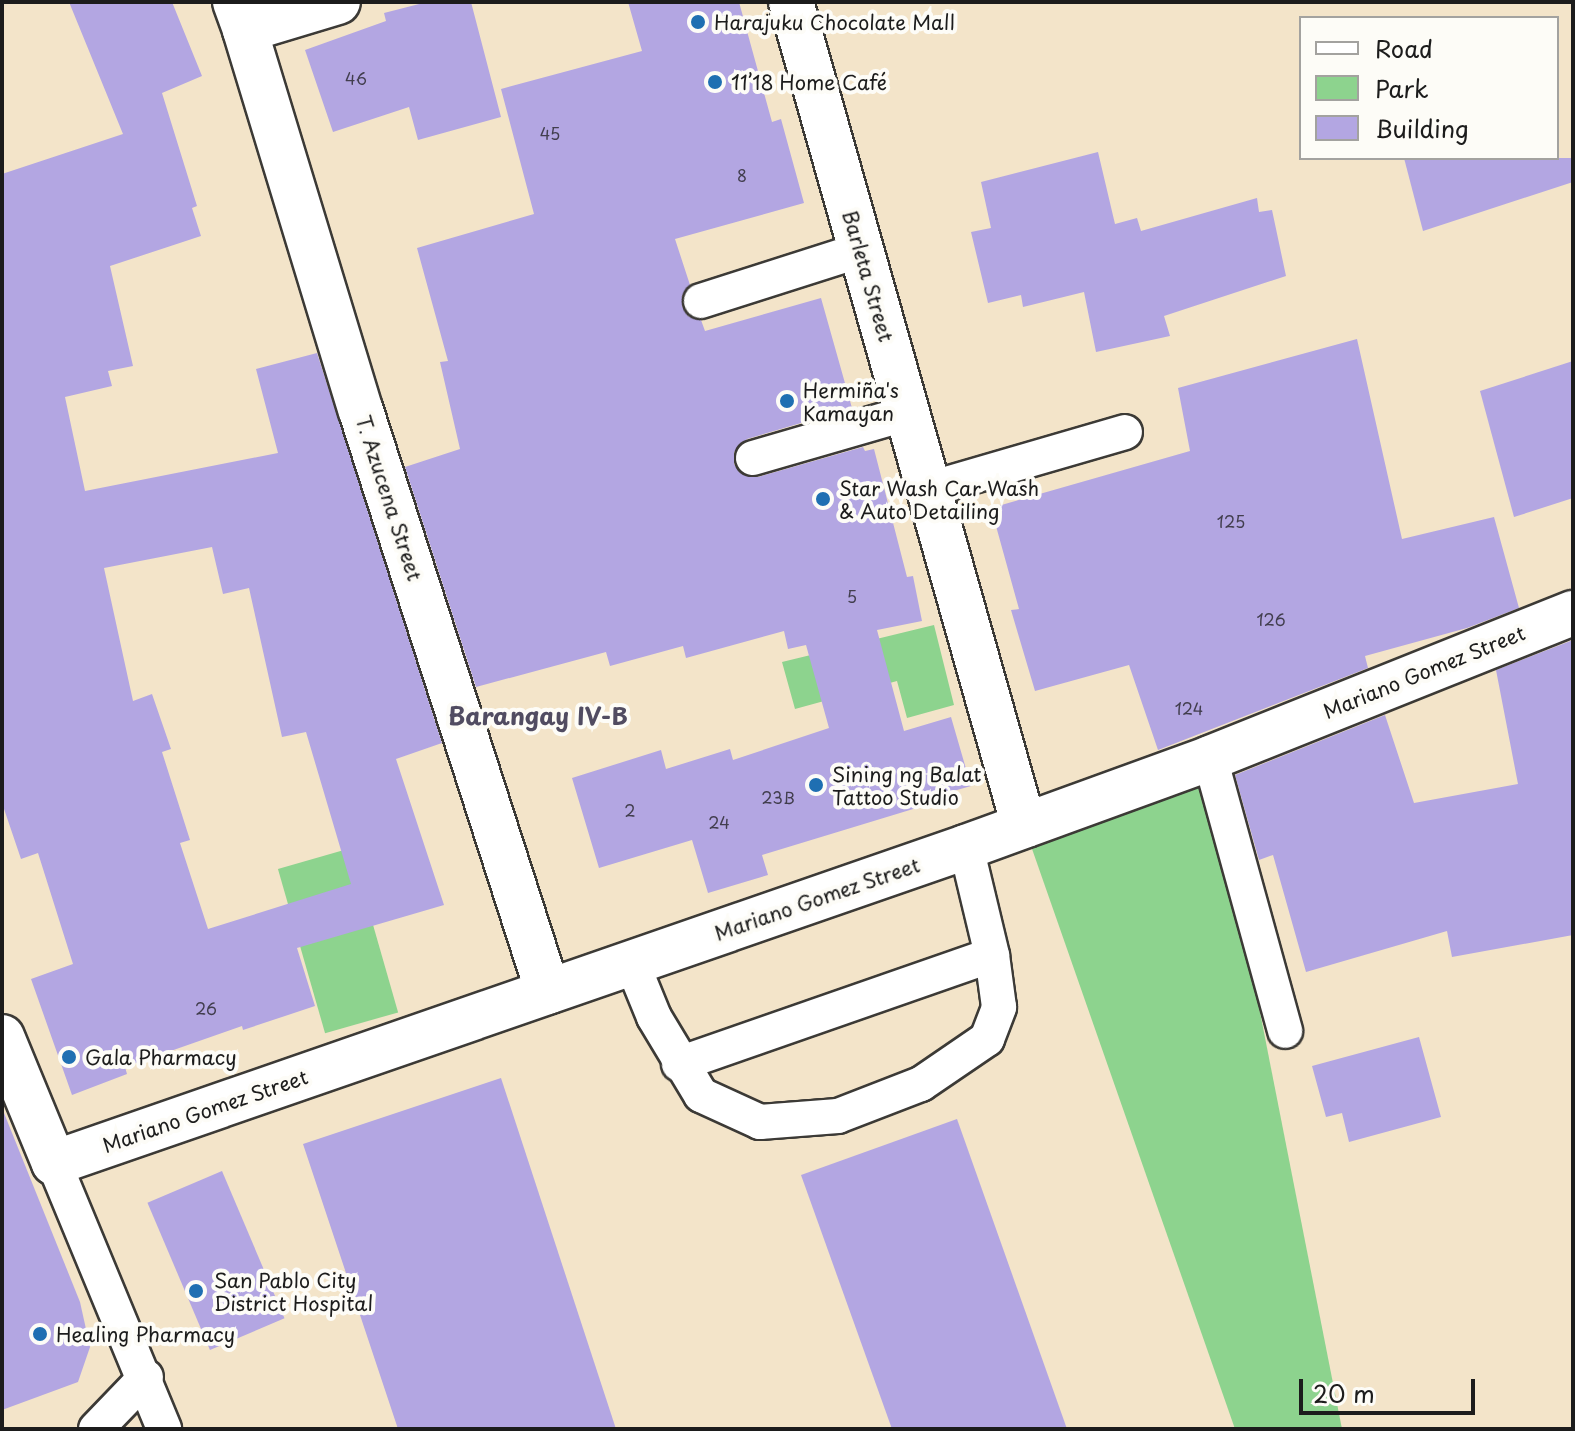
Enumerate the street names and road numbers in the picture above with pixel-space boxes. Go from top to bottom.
street label: Barleta Street [837,207,899,345]
street label: T. Azucena Street [351,413,427,583]
street label: Mariano Gomez Street [1318,620,1530,724]
street label: Mariano Gomez Street [710,852,924,946]
street label: Mariano Gomez Street [98,1064,312,1158]

